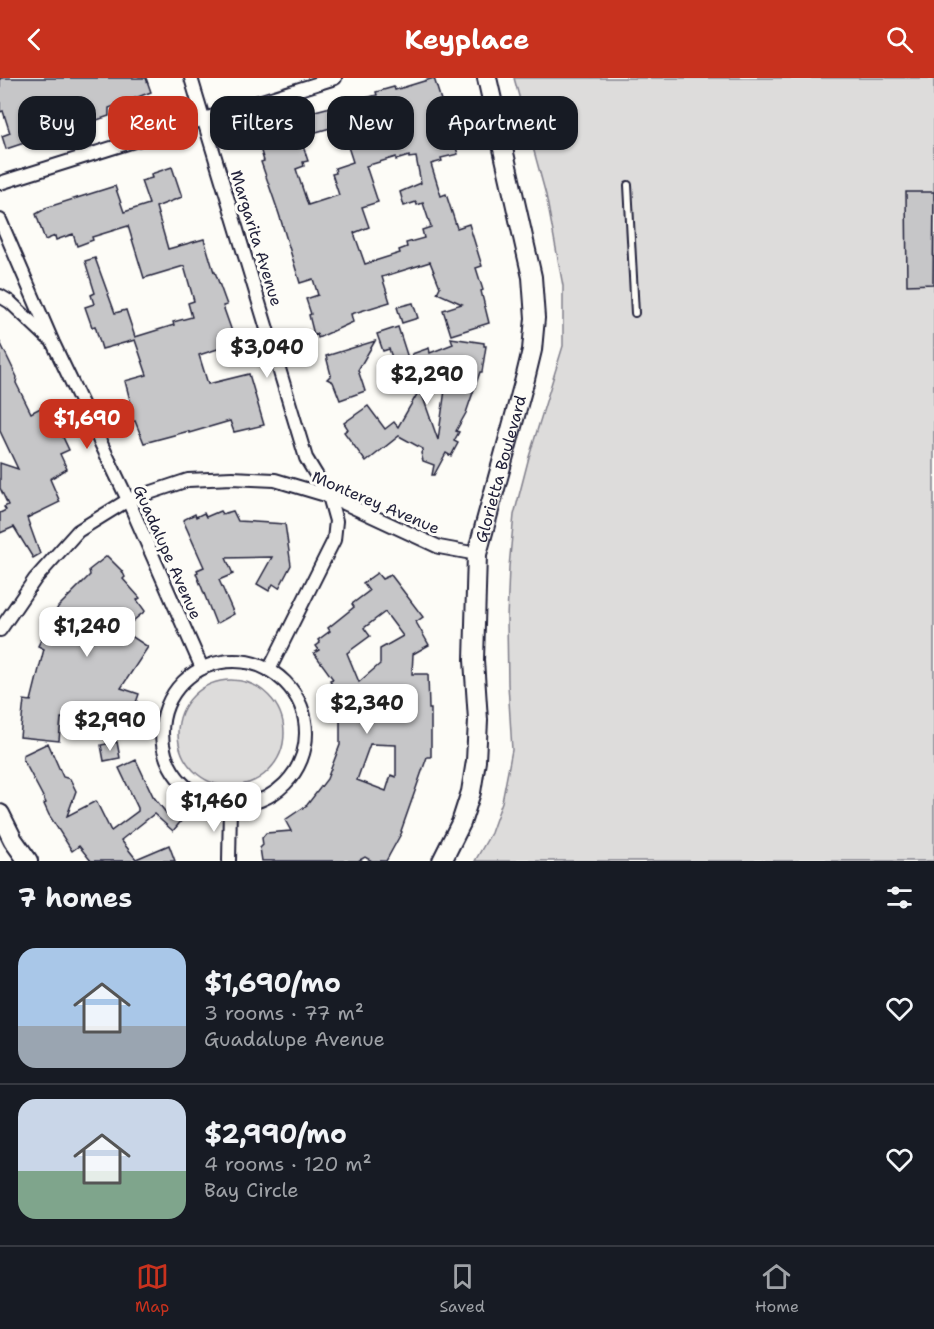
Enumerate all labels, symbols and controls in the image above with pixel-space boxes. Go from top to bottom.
text: Keyplace [404,21,530,58]
icon: back [18,23,51,56]
icon: search [883,23,916,56]
chip: Buy [18,96,96,150]
chip: Rent [108,96,198,150]
chip: Filters [210,96,315,150]
chip: New [327,96,414,150]
chip: Apartment [426,96,578,150]
street label: Margarita Avenue [226,168,287,309]
pin: $3,040 [218,328,316,379]
text: $3,040 [230,334,304,360]
pin: $2,290 [378,355,476,406]
text: $2,290 [390,361,464,387]
street label: Glorietta Boulevard [471,393,531,545]
pin: $1,690 [38,399,136,450]
text: $1,690 [53,405,121,431]
street label: Monterey Avenue [309,466,443,539]
street label: Guadalupe Avenue [129,482,207,623]
pin: $1,240 [38,607,136,658]
text: $1,240 [53,613,121,639]
pin: $2,340 [318,684,416,735]
text: $2,340 [330,690,404,716]
pin: $2,990 [61,701,159,752]
text: $2,990 [74,707,146,733]
pin: $1,460 [165,782,263,833]
text: $1,460 [180,788,248,814]
text: 7 homes [18,880,132,915]
icon: filters [883,881,916,914]
text: $1,690/mo [204,965,341,1000]
icon: home [66,972,138,1044]
icon: heart [883,992,916,1025]
text: 3 rooms · 77 m² [204,1000,364,1026]
text: Guadalupe Avenue [204,1026,385,1052]
text: $2,990/mo [204,1116,347,1151]
icon: home [66,1123,138,1195]
icon: heart [883,1143,916,1176]
text: 4 rooms · 120 m² [204,1151,372,1177]
text: Bay Circle [204,1177,299,1203]
tab: Map [135,1260,169,1317]
tab: Saved [439,1260,485,1317]
tab: Home [755,1260,799,1317]

